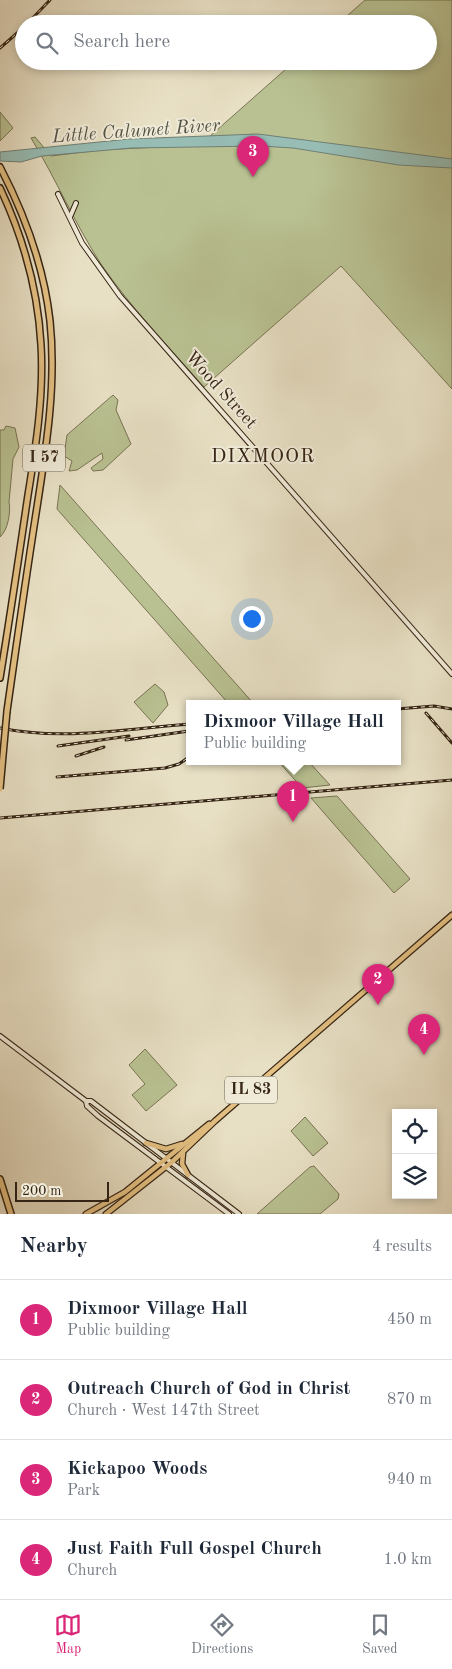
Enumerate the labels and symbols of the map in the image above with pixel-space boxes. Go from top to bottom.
water label: Little Calumet River [50,117,222,147]
pin: 3 [237,136,269,177]
street label: Wood Street [182,348,260,432]
road number: I 57 [23,444,65,472]
district label: DIXMOOR [211,447,315,467]
your location [239,606,265,632]
pin: 1 [277,781,309,822]
pin: 2 [362,964,394,1005]
pin: 4 [408,1014,440,1055]
road number: IL 83 [225,1076,277,1104]
scale bar [15,1179,109,1202]

